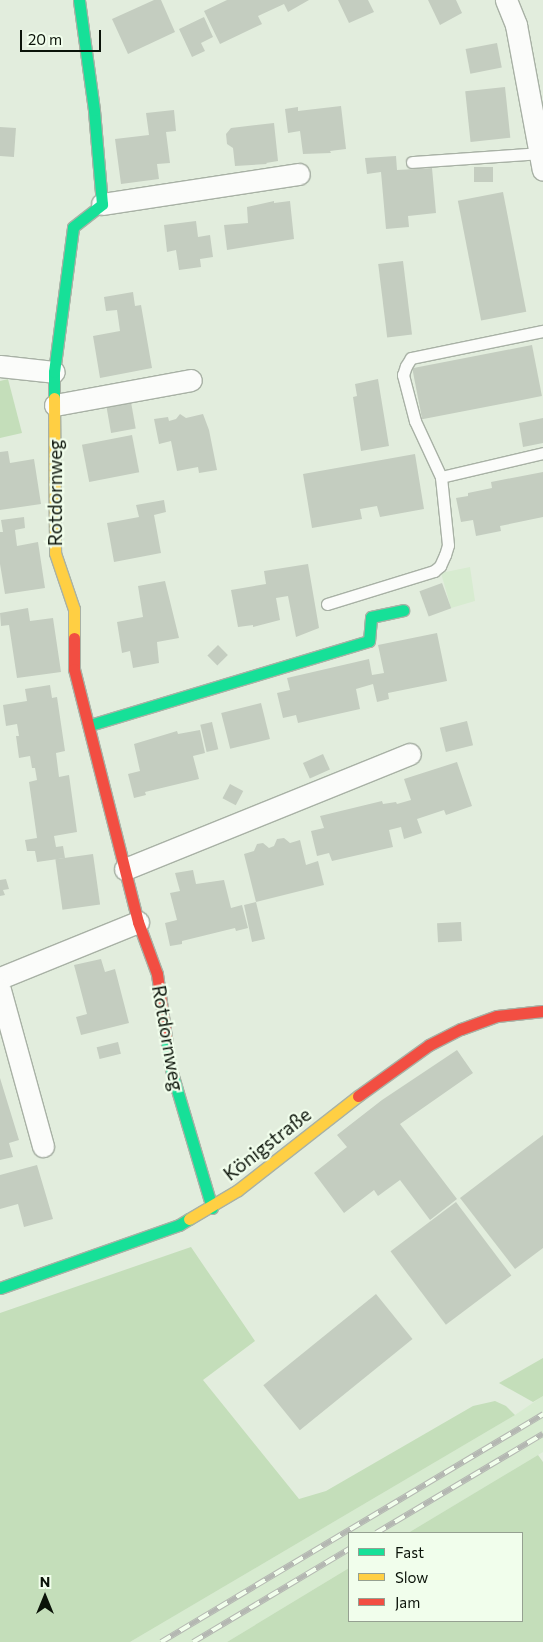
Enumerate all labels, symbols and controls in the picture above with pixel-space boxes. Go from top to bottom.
scale bar [22,20,104,52]
text: 20 m [28,30,62,48]
street label: Rotdornweg [44,440,66,546]
street label: Rotdornweg [148,983,188,1093]
street label: Königstraße [219,1103,315,1185]
legend [348,1532,523,1622]
text: Fast [395,1543,424,1561]
text: Slow [395,1568,428,1586]
north arrow [20,1572,70,1622]
text: N [40,1573,50,1590]
text: Jam [395,1593,420,1611]

